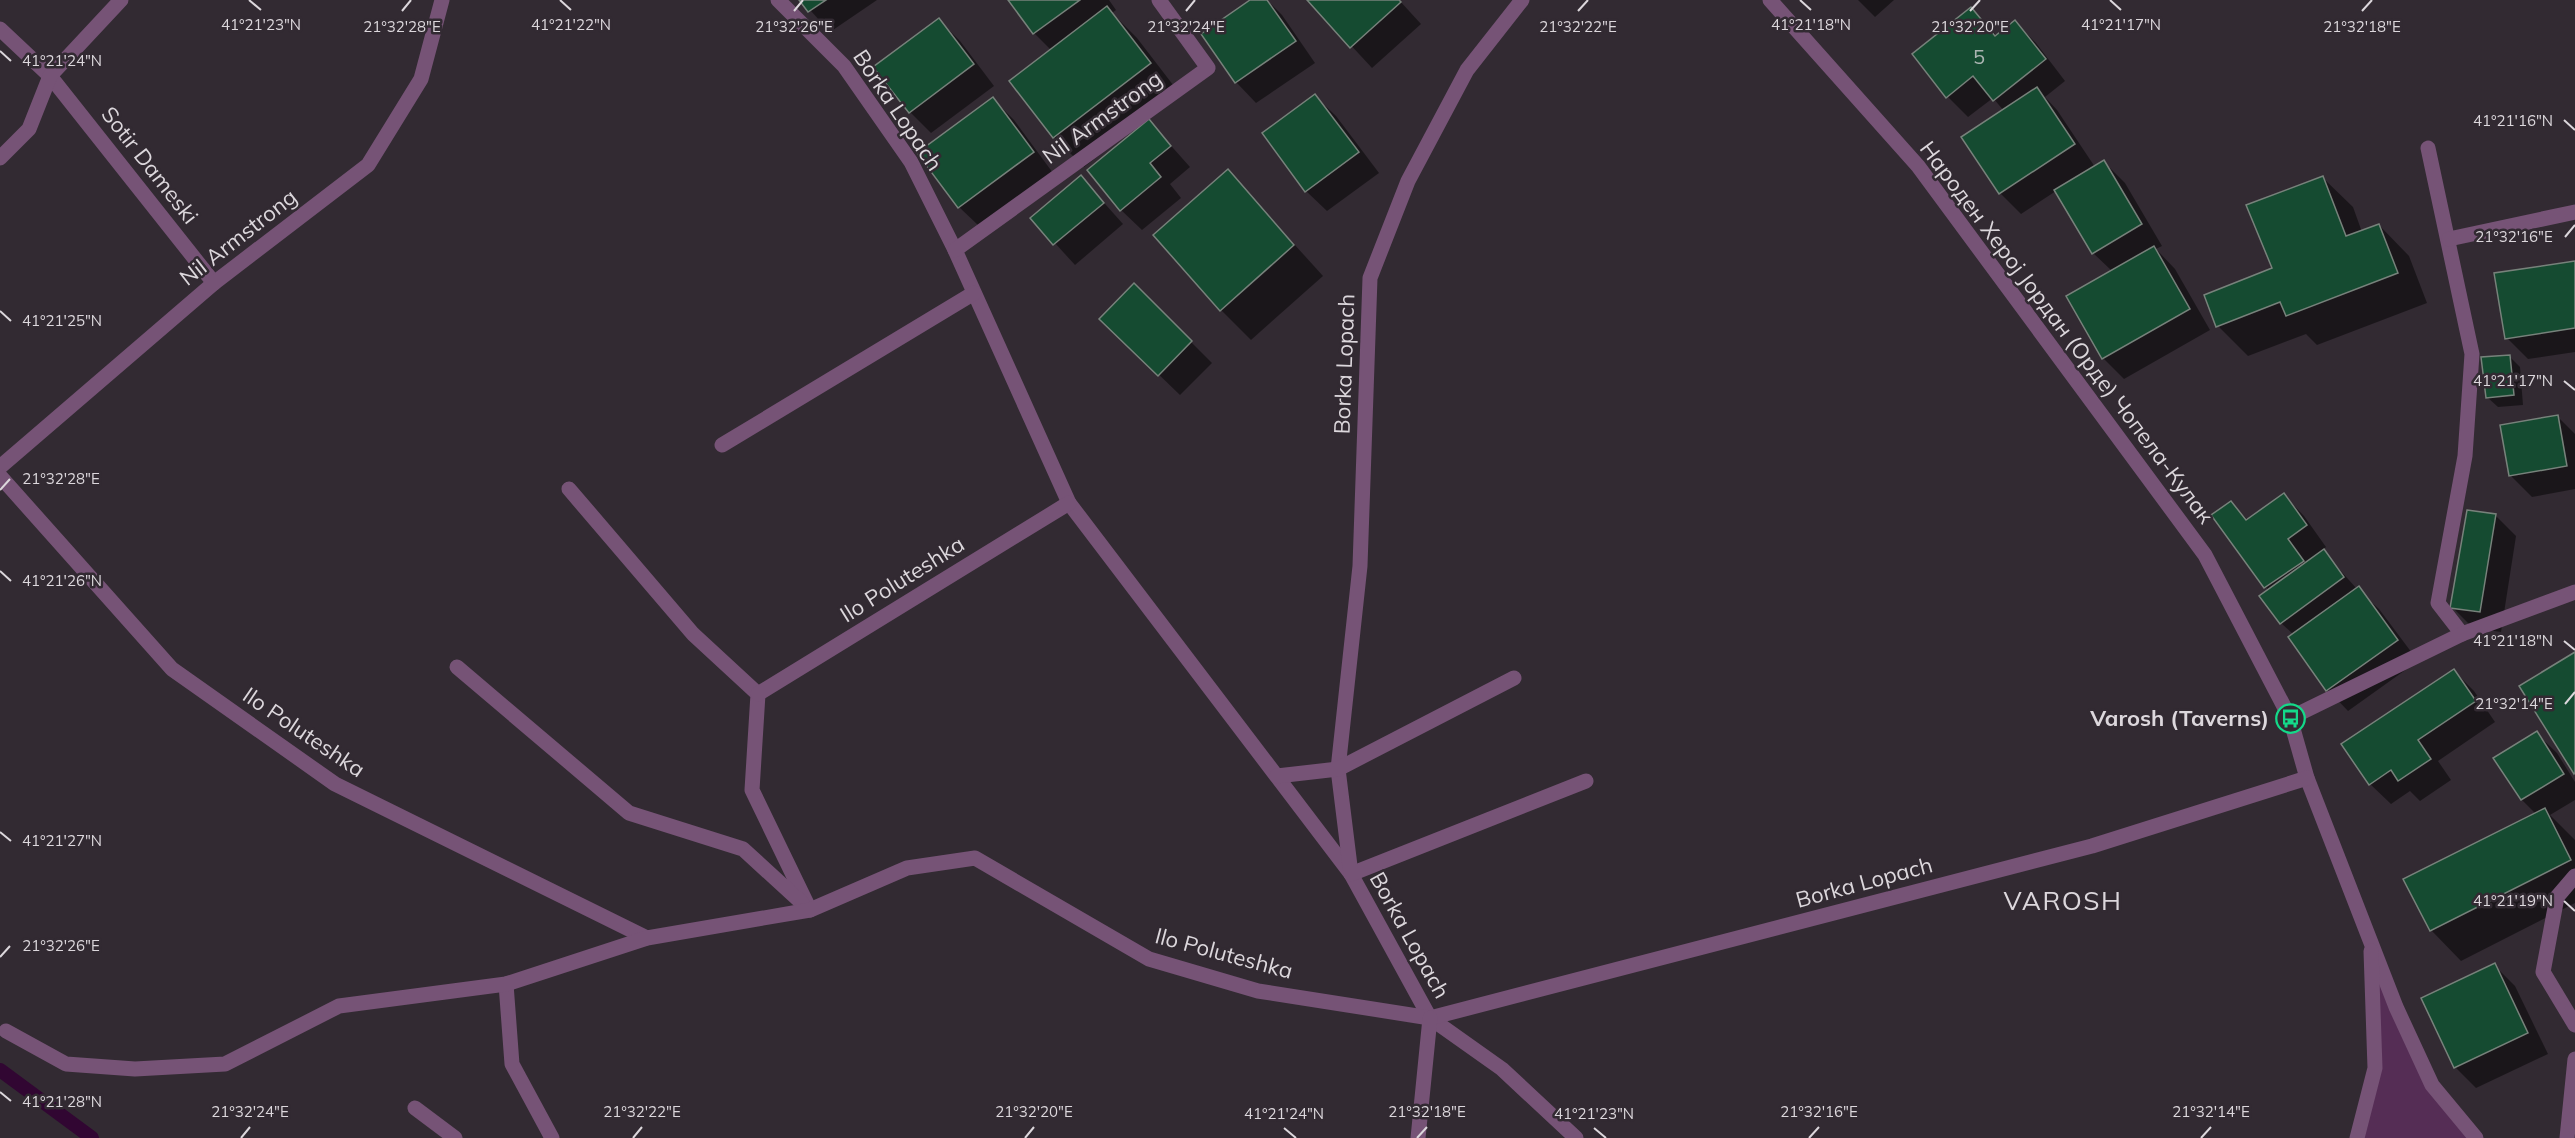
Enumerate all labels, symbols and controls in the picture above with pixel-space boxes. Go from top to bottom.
text: 41°21'23"N [221,15,301,34]
text: 41°21'22"N [531,15,611,34]
text: 41°21'18"N [1771,15,1851,34]
text: 41°21'17"N [2081,15,2161,34]
text: 21°32'28"E [363,17,441,36]
text: 21°32'26"E [755,17,833,36]
text: 21°32'24"E [1147,17,1225,36]
text: 21°32'22"E [1539,17,1617,36]
text: 21°32'20"E [1931,17,2009,36]
text: 21°32'18"E [2323,17,2401,36]
street label: Borka Lopach [847,44,949,176]
house number: 5 [1973,44,1985,69]
text: 41°21'24"N [22,51,102,70]
street label: Nil Armstrong [1037,64,1167,170]
street label: Sotir Dameski [95,101,205,229]
text: 41°21'16"N [2473,111,2553,130]
street label: Народен Херој Јордан (Орде) Чопела-Кулак [1914,135,2220,529]
street label: Nil Armstrong [174,183,302,291]
text: 21°32'16"E [2475,227,2553,246]
street label: Borka Lopach [1328,293,1360,435]
text: 41°21'25"N [22,311,102,330]
text: 41°21'17"N [2473,371,2553,390]
text: 21°32'28"E [22,469,100,488]
street label: Ilo Poluteshka [835,530,969,628]
text: 41°21'26"N [22,571,102,590]
text: 41°21'18"N [2473,631,2553,650]
street label: Ilo Poluteshka [238,681,370,783]
text: 21°32'14"E [2475,694,2553,713]
bus stop icon: Varosh (Taverns) [2274,702,2306,734]
place label: Varosh (Taverns) [2089,704,2269,732]
text: 41°21'27"N [22,831,102,850]
street label: Borka Lopach [1793,850,1935,914]
street label: Borka Lopach [1364,867,1456,1003]
district label: VAROSH [2004,884,2122,917]
text: 41°21'19"N [2473,891,2553,910]
street label: Ilo Poluteshka [1152,921,1296,985]
text: 21°32'26"E [22,936,100,955]
text: 41°21'28"N [22,1092,102,1111]
text: 21°32'24"E [211,1102,289,1121]
text: 21°32'22"E [603,1102,681,1121]
text: 21°32'20"E [995,1102,1073,1121]
text: 21°32'18"E [1388,1102,1466,1121]
text: 21°32'16"E [1780,1102,1858,1121]
text: 21°32'14"E [2172,1102,2250,1121]
text: 41°21'24"N [1244,1104,1324,1123]
text: 41°21'23"N [1554,1104,1634,1123]

